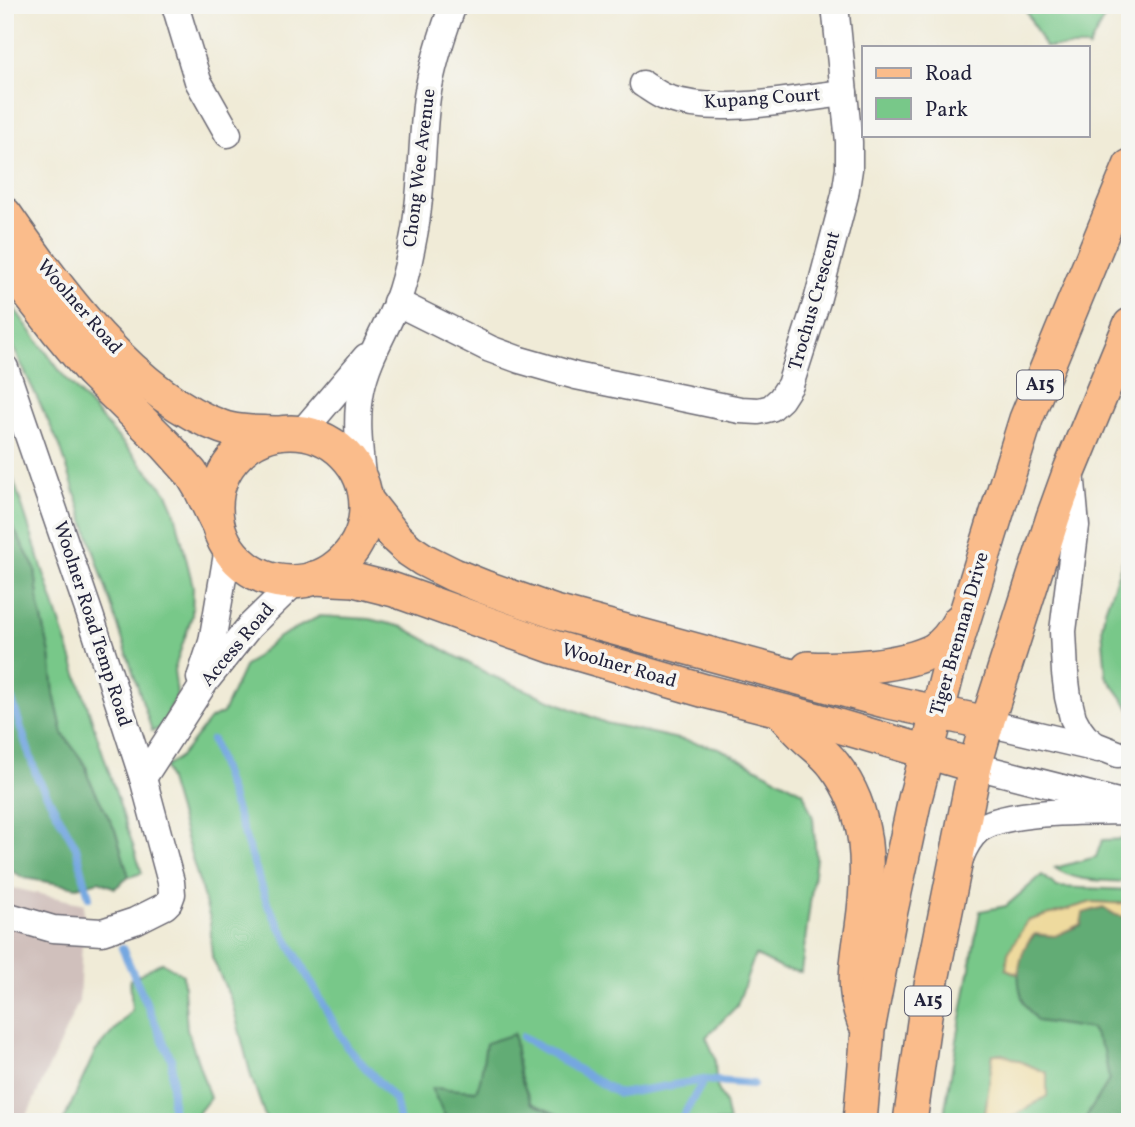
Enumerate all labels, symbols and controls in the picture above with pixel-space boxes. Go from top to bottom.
legend [862,46,1090,136]
text: Road [925,60,972,89]
street label: Kupang Court [703,82,821,116]
street label: Chong Wee Avenue [397,87,443,249]
text: Park [925,96,968,125]
street label: Trochus Crescent [783,228,847,374]
street label: Woolner Road [30,254,128,360]
road number: A15 [1017,370,1063,400]
street label: Woolner Road Temp Road [46,518,138,730]
street label: Tiger Brennan Drive [924,549,996,719]
street label: Access Road [195,598,281,692]
street label: Woolner Road [559,637,679,695]
road number: A15 [905,986,951,1016]

